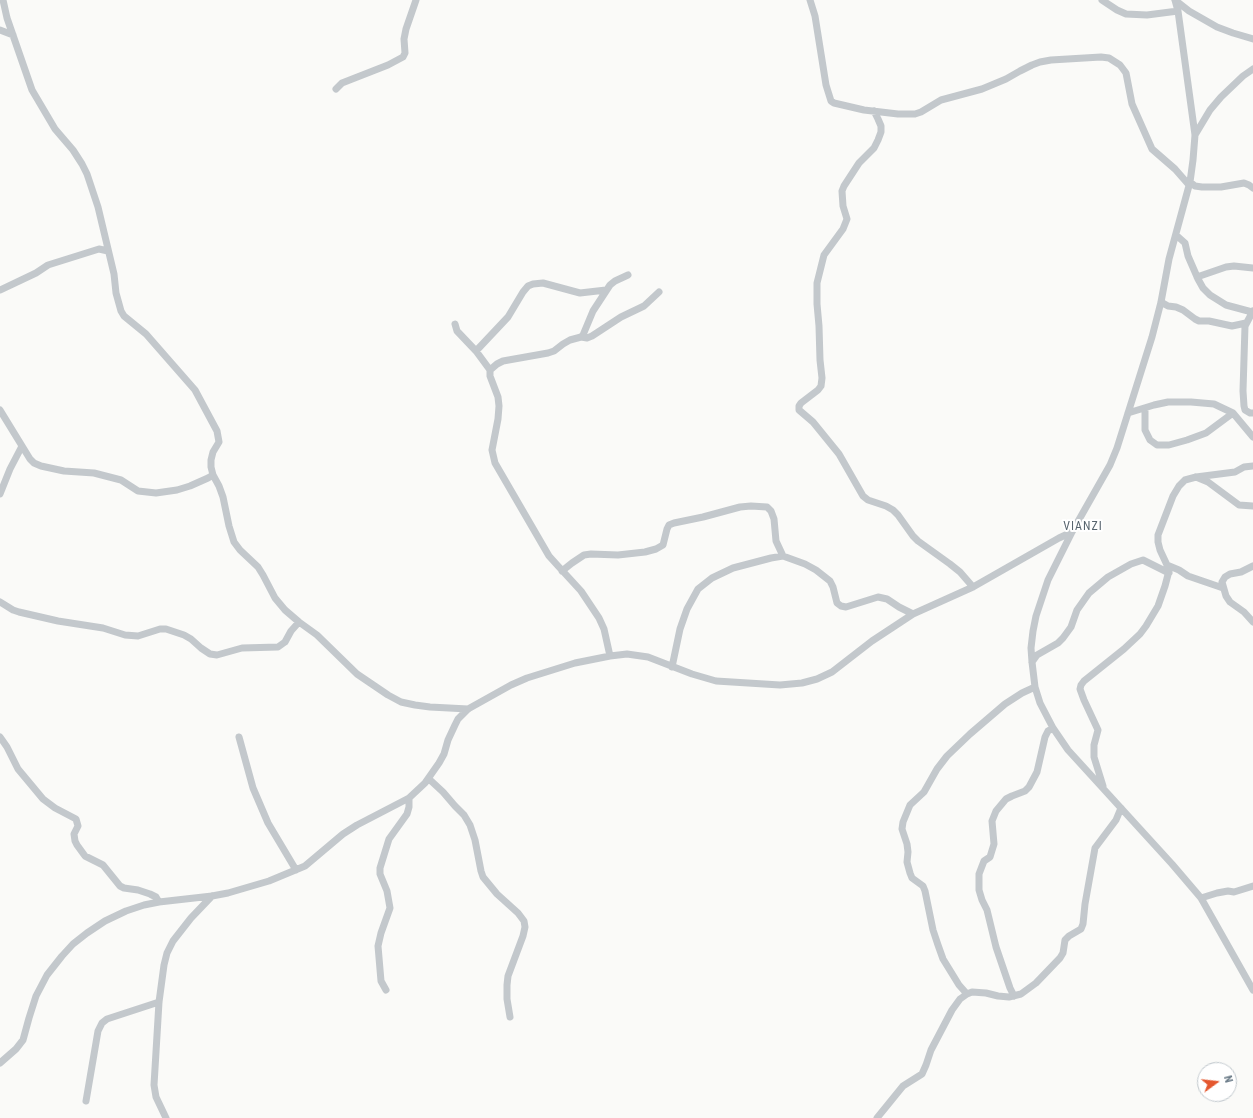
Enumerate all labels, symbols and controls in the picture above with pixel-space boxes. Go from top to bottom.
district label: VIANZI [1063,520,1103,534]
north arrow [1197,1062,1237,1102]
text: N [1221,1074,1235,1084]

